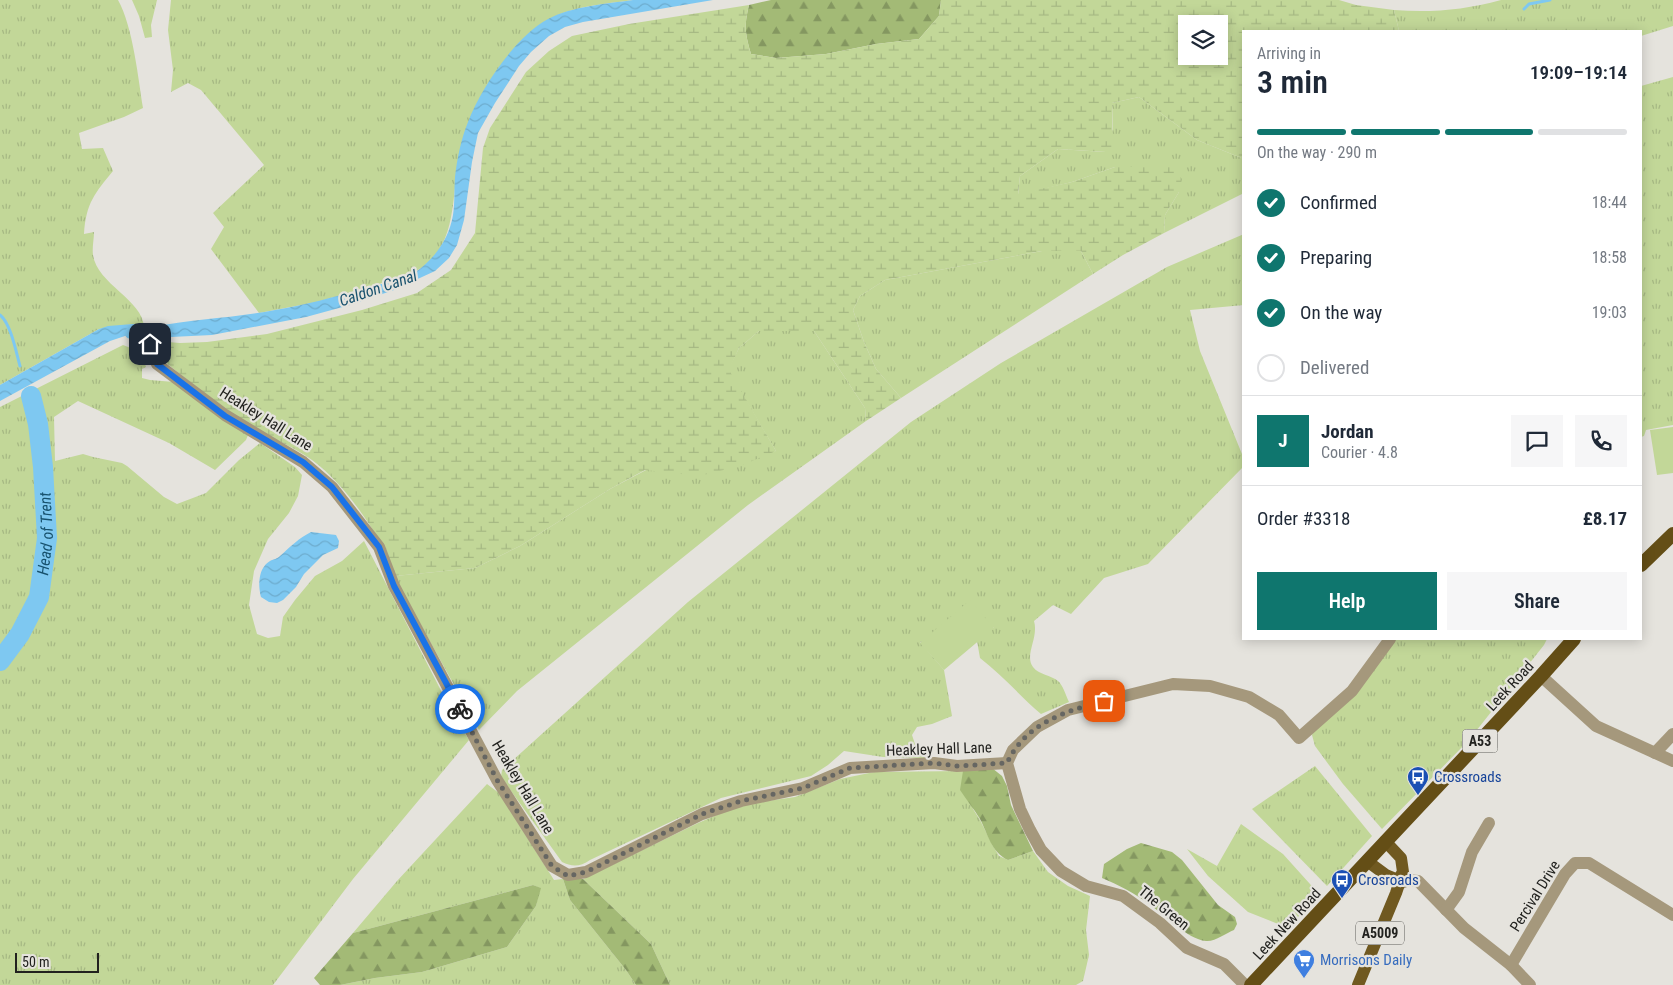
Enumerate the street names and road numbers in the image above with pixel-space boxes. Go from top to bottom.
street label: Heakley Hall Lane [216,383,316,455]
street label: Leek Road [1482,657,1538,715]
road number: A53 [1462,729,1498,752]
street label: Heakley Hall Lane [488,737,558,837]
street label: Heakley Hall Lane [886,738,992,760]
street label: Percival Drive [1506,857,1564,935]
street label: The Green [1135,882,1193,934]
street label: Leek New Road [1249,885,1325,963]
road number: A5009 [1356,921,1404,944]

